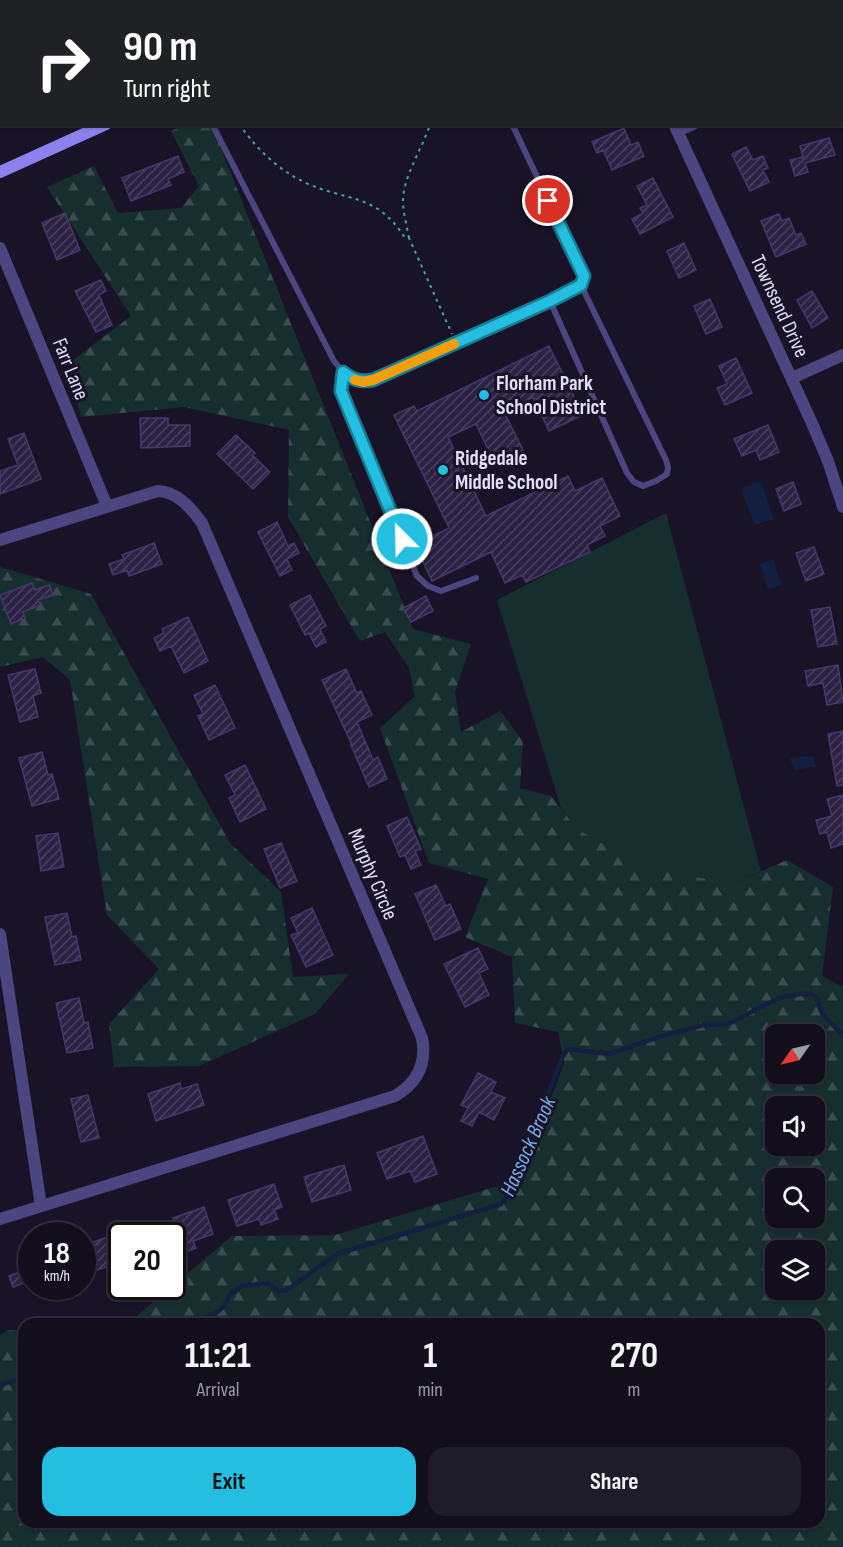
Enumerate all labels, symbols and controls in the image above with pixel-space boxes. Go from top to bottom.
text: 90 m [123,22,197,73]
icon: right [24,24,102,102]
text: Turn right [123,73,210,105]
pin [522,175,573,226]
icon: arrive [531,184,564,217]
street label: Townsend Drive [745,251,814,361]
street label: Farr Lane [47,335,94,404]
place label: Florham Park School District [496,371,606,420]
marker: Florham Park School District [477,388,491,402]
place label: Ridgedale Middle School [455,446,558,495]
marker: Ridgedale Middle School [436,463,450,477]
position arrow [370,507,434,571]
street label: Murphy Circle [342,825,403,924]
north arrow [765,1024,825,1084]
map controls [765,1024,825,1300]
water label: Hassock Brook [494,1092,563,1200]
button: sound [765,1096,825,1156]
button: search [765,1168,825,1228]
speed limit sign: 20 [108,1222,186,1300]
text: 18 [44,1236,70,1272]
button: layers [765,1240,825,1300]
text: km/h [44,1267,70,1286]
text: 11:21 [185,1335,251,1378]
text: 1 [423,1335,437,1378]
text: 270 [610,1335,658,1378]
text: Arrival [196,1378,239,1402]
text: min [418,1378,443,1402]
text: m [628,1378,640,1402]
button: Exit [42,1447,416,1516]
button: Share [428,1447,801,1516]

